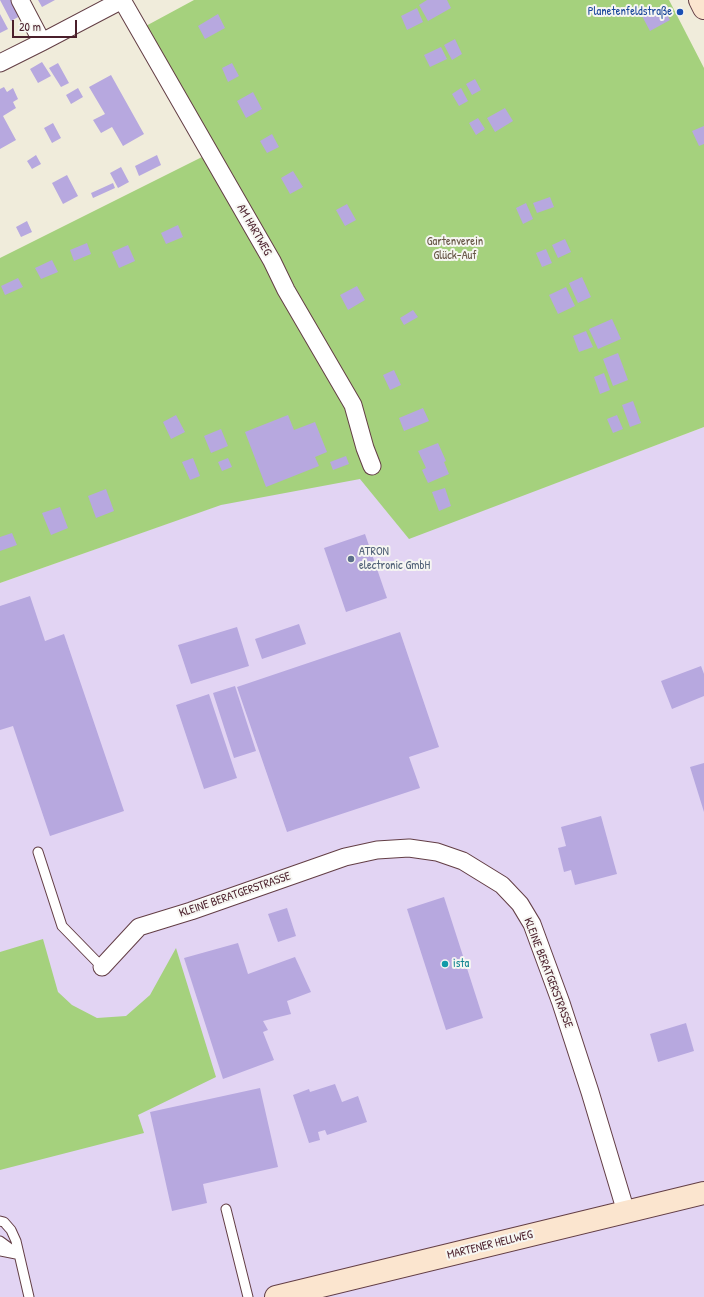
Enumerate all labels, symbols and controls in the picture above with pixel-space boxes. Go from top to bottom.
place label: Planetenfeldstraße [588,5,672,19]
marker: Planetenfeldstraße [675,7,685,17]
scale bar [14,12,79,38]
text: 20 m [19,18,41,35]
street label: AM HARTWEG [234,202,274,258]
park label: Gartenverein Glück-Auf [427,235,483,263]
place label: ATRON electronic GmbH [359,545,430,573]
marker: ATRON electronic GmbH [346,554,356,564]
street label: KLEINE BERATGERSTRASSE [177,869,293,921]
street label: KLEINE BERATGERSTRASSE [520,916,576,1030]
place label: ista [453,957,469,971]
marker: ista [440,959,450,969]
street label: MARTENER HELLWEG [446,1227,534,1263]

